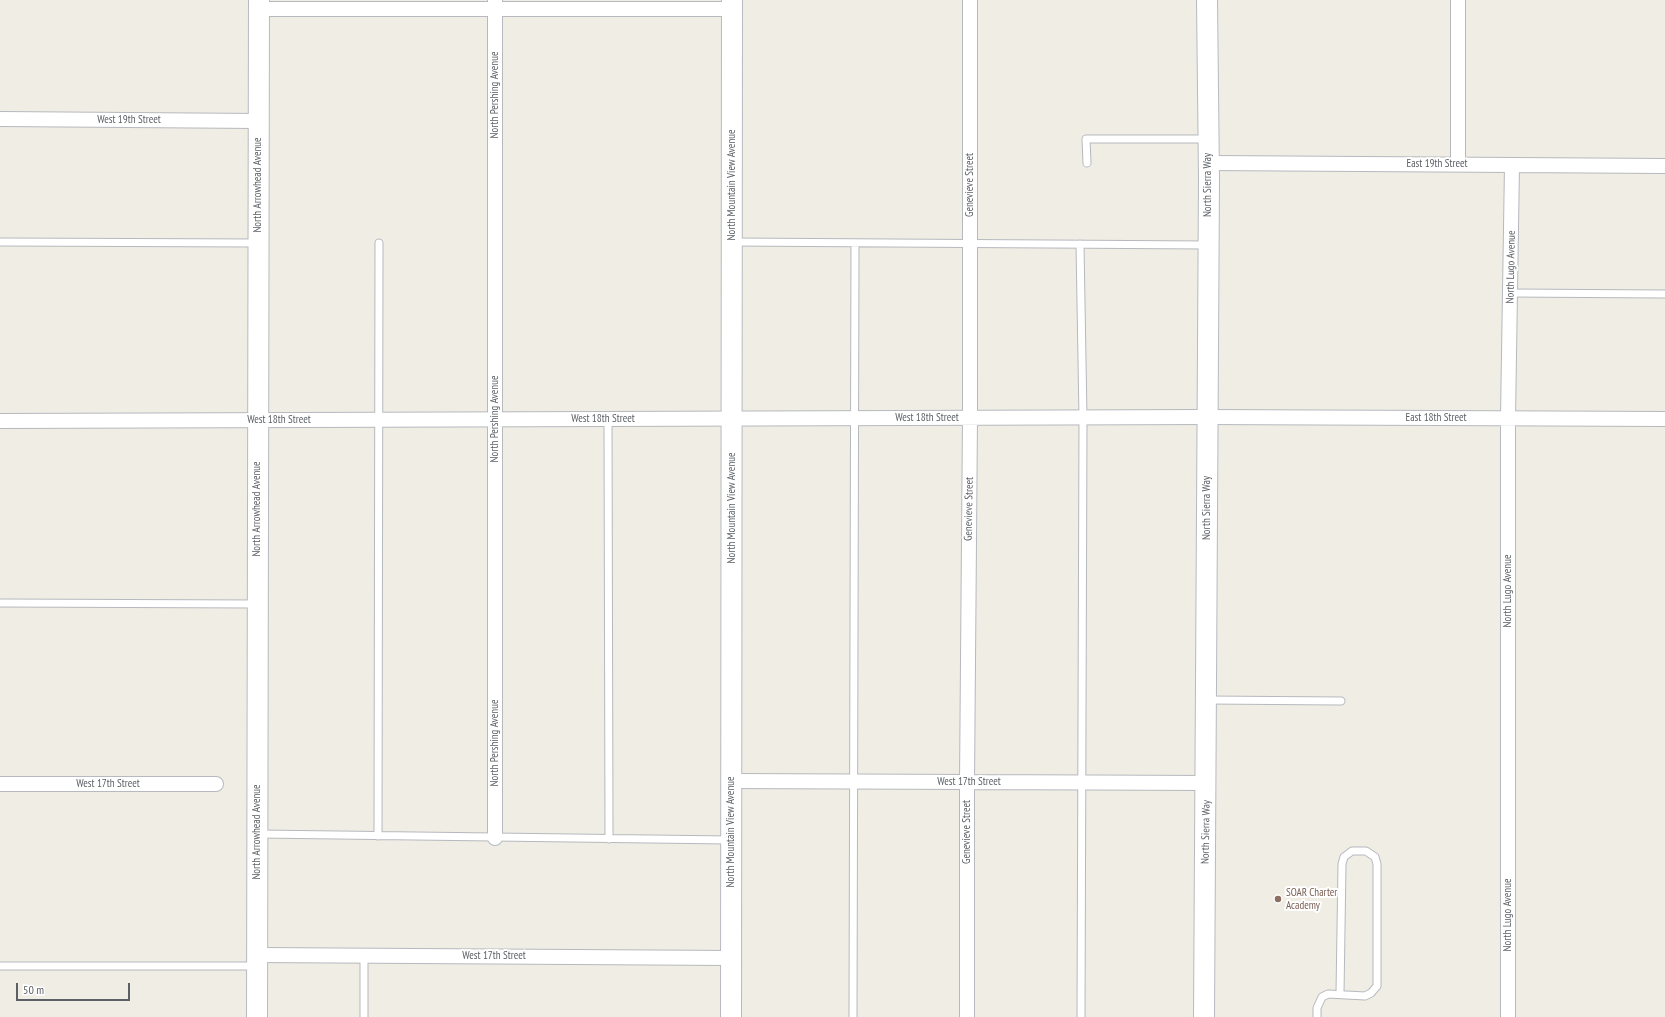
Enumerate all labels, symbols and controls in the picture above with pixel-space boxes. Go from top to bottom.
street label: North Pershing Avenue [488,51,502,139]
street label: West 19th Street [97,113,161,127]
street label: North Mountain View Avenue [725,129,739,241]
street label: North Arrowhead Avenue [251,137,265,233]
street label: Genevieve Street [963,153,977,217]
street label: North Sierra Way [1201,153,1215,217]
street label: East 19th Street [1406,157,1468,171]
street label: North Lugo Avenue [1504,230,1518,304]
street label: North Pershing Avenue [488,375,502,463]
street label: West 18th Street [895,411,959,425]
street label: East 18th Street [1405,411,1467,425]
street label: West 18th Street [571,412,635,426]
street label: West 18th Street [247,413,311,427]
street label: North Mountain View Avenue [725,452,739,564]
street label: North Arrowhead Avenue [250,461,264,557]
street label: North Sierra Way [1200,476,1214,540]
street label: Genevieve Street [962,477,976,541]
street label: North Lugo Avenue [1501,555,1515,627]
street label: North Pershing Avenue [488,699,502,787]
street label: West 17th Street [937,775,1001,789]
street label: North Mountain View Avenue [724,776,738,888]
street label: West 17th Street [76,777,140,791]
street label: North Arrowhead Avenue [250,784,264,880]
street label: Genevieve Street [960,800,974,864]
street label: North Sierra Way [1199,800,1213,864]
street label: North Lugo Avenue [1501,879,1515,951]
place label: SOAR Charter Academy [1286,886,1337,912]
marker: SOAR Charter Academy [1273,894,1283,904]
street label: West 17th Street [462,949,526,963]
scale bar [18,975,132,1001]
text: 50 m [23,982,44,997]

